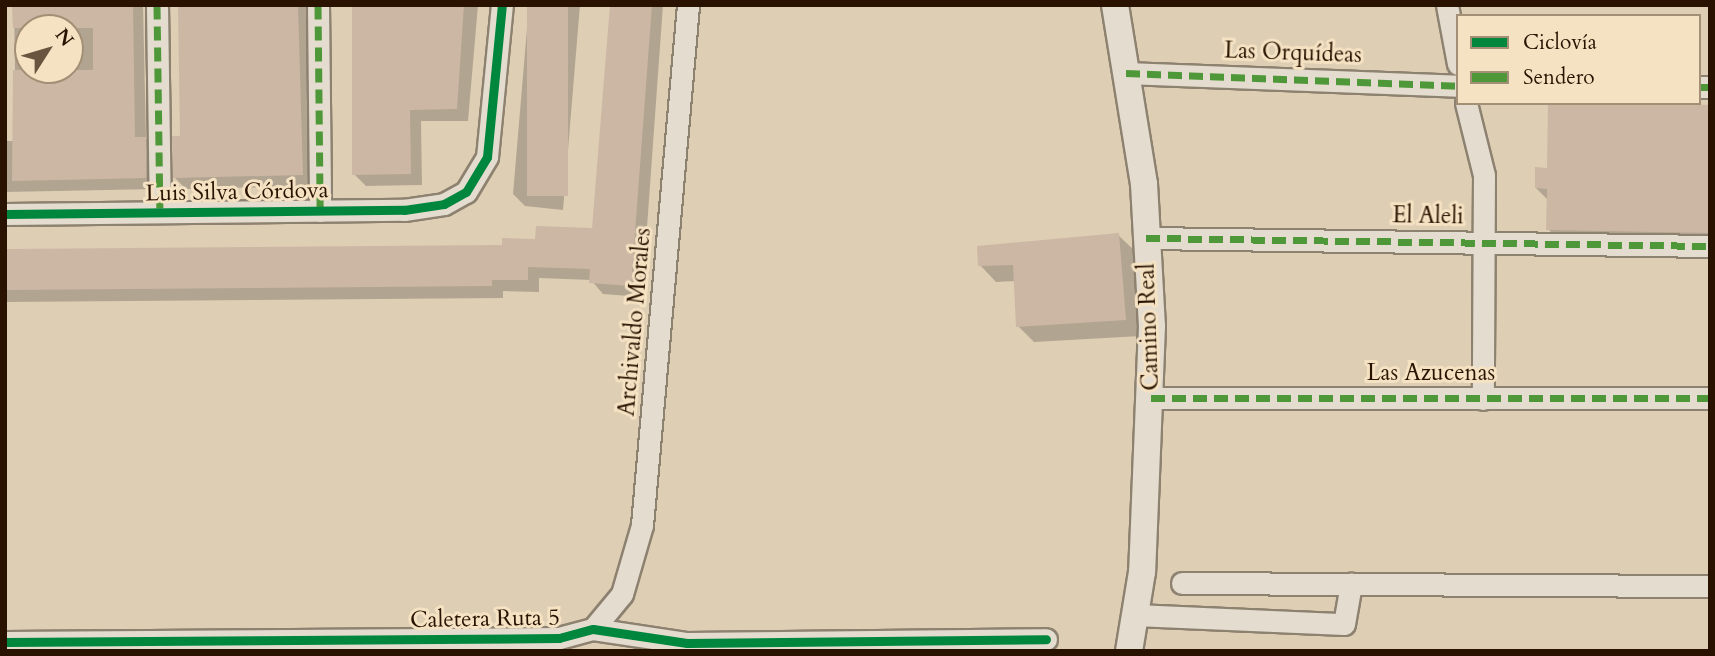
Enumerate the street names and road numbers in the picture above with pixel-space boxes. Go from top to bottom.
street label: Las Orquídeas [1224,37,1362,69]
street label: Luis Silva Córdova [145,177,329,207]
street label: El Aleli [1392,202,1464,230]
street label: Archivaldo Morales [613,227,657,417]
street label: Camino Real [1133,263,1165,391]
street label: Las Azucenas [1367,359,1495,387]
street label: Caletera Ruta 5 [410,604,560,634]

